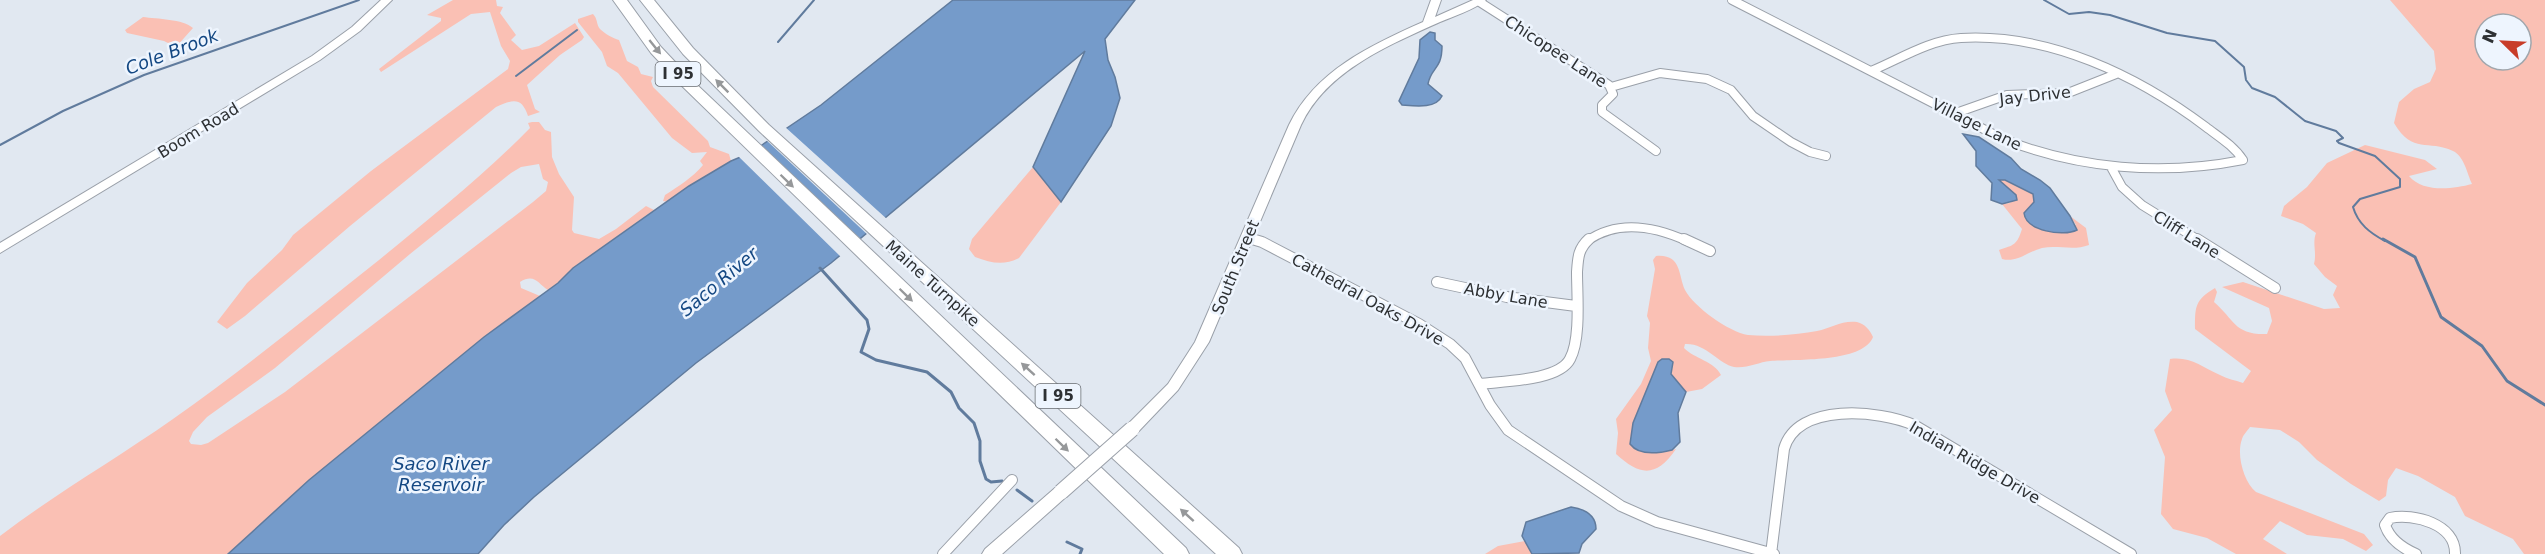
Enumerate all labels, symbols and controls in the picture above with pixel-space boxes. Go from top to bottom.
street label: Chicopee Lane [1501,11,1610,92]
north arrow [2473,12,2533,72]
water label: Cole Brook [123,24,223,79]
text: N [2478,26,2501,46]
one-way arrow [648,39,661,55]
road number: I 95 [656,62,700,86]
one-way arrow [716,80,730,94]
street label: Jay Drive [1997,82,2072,109]
street label: Village Lane [1929,95,2025,154]
street label: Boom Road [154,99,242,162]
one-way arrow [779,173,793,187]
street label: Cliff Lane [2150,207,2224,262]
street label: South Street [1208,217,1263,317]
street label: Maine Turnpike [882,236,984,331]
water label: Saco River [675,242,763,320]
street label: Cathedral Oaks Drive [1288,250,1447,349]
street label: Abby Lane [1463,279,1549,312]
one-way arrow [899,288,913,302]
one-way arrow [1021,363,1036,376]
road number: I 95 [1036,384,1080,408]
street label: Indian Ridge Drive [1906,417,2044,508]
one-way arrow [1055,437,1069,451]
water label: Saco River Reservoir [393,453,490,495]
one-way arrow [1180,508,1195,522]

